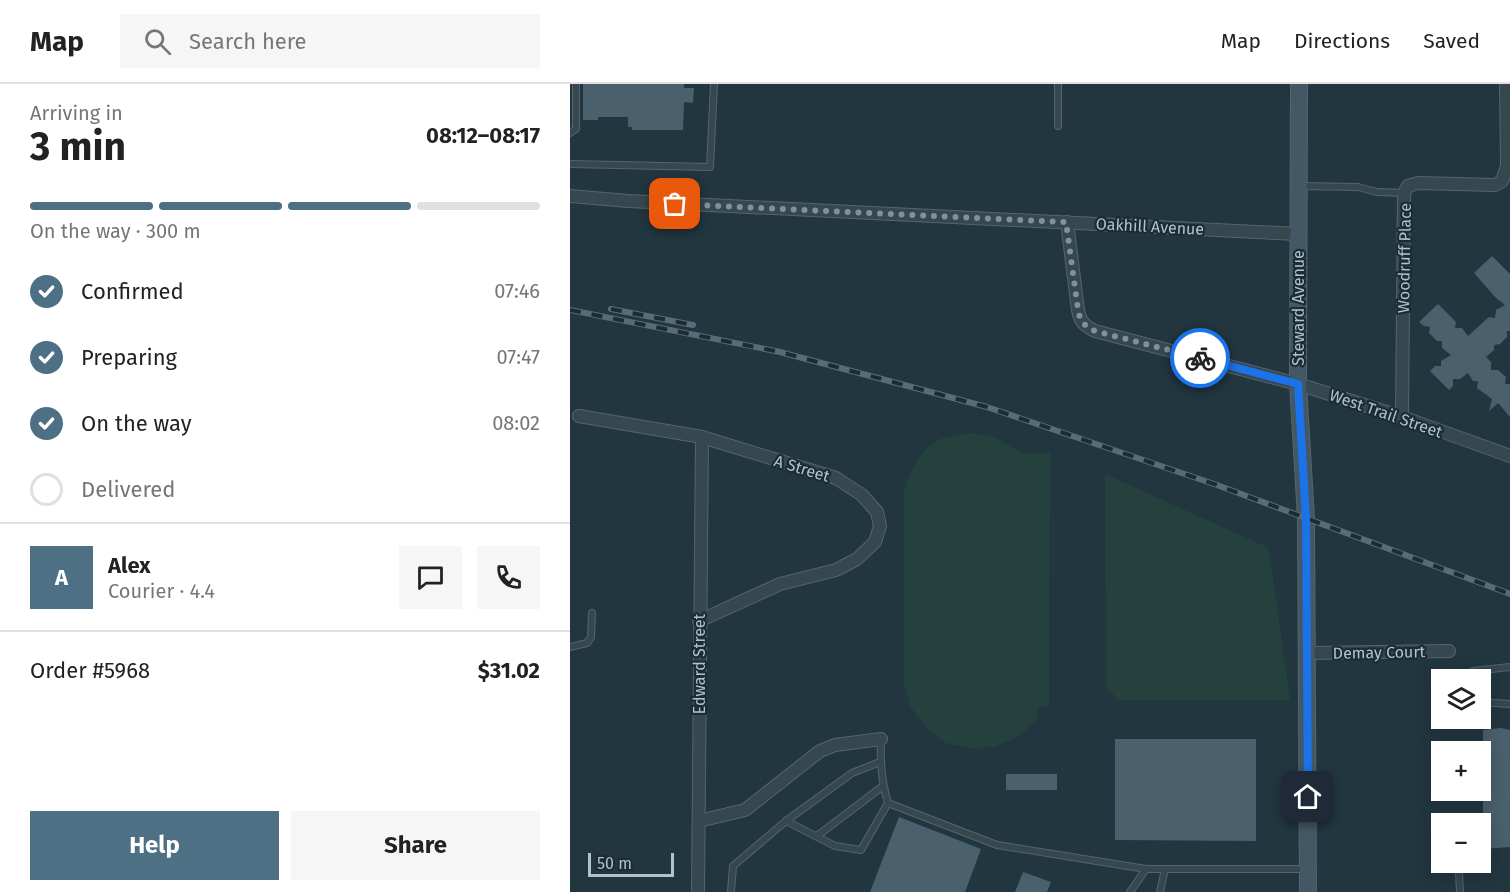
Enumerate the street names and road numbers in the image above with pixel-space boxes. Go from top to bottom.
street label: Woodruff Place [1394,203,1415,313]
street label: Oakhill Avenue [1095,214,1205,239]
street label: Steward Avenue [1289,250,1308,366]
street label: West Trail Street [1327,385,1445,442]
street label: A Street [772,451,832,486]
street label: Edward Street [690,613,709,714]
street label: Demay Court [1333,642,1426,663]

